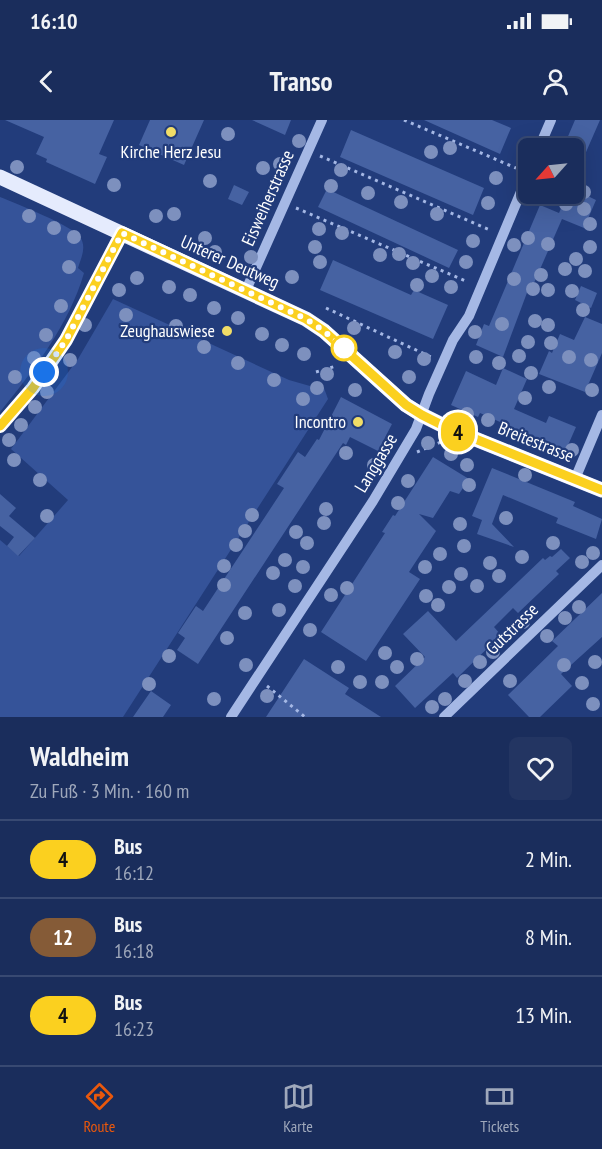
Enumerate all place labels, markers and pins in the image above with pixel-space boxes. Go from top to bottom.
marker: Kirche Herz Jesu [164,125,178,139]
place label: Kirche Herz Jesu [121,140,221,163]
place label: Zeughauswiese [120,319,215,342]
marker: Zeughauswiese [220,324,234,338]
unlabelled marker [331,335,357,361]
place label: Incontro [294,410,346,433]
marker: Incontro [351,415,365,429]

